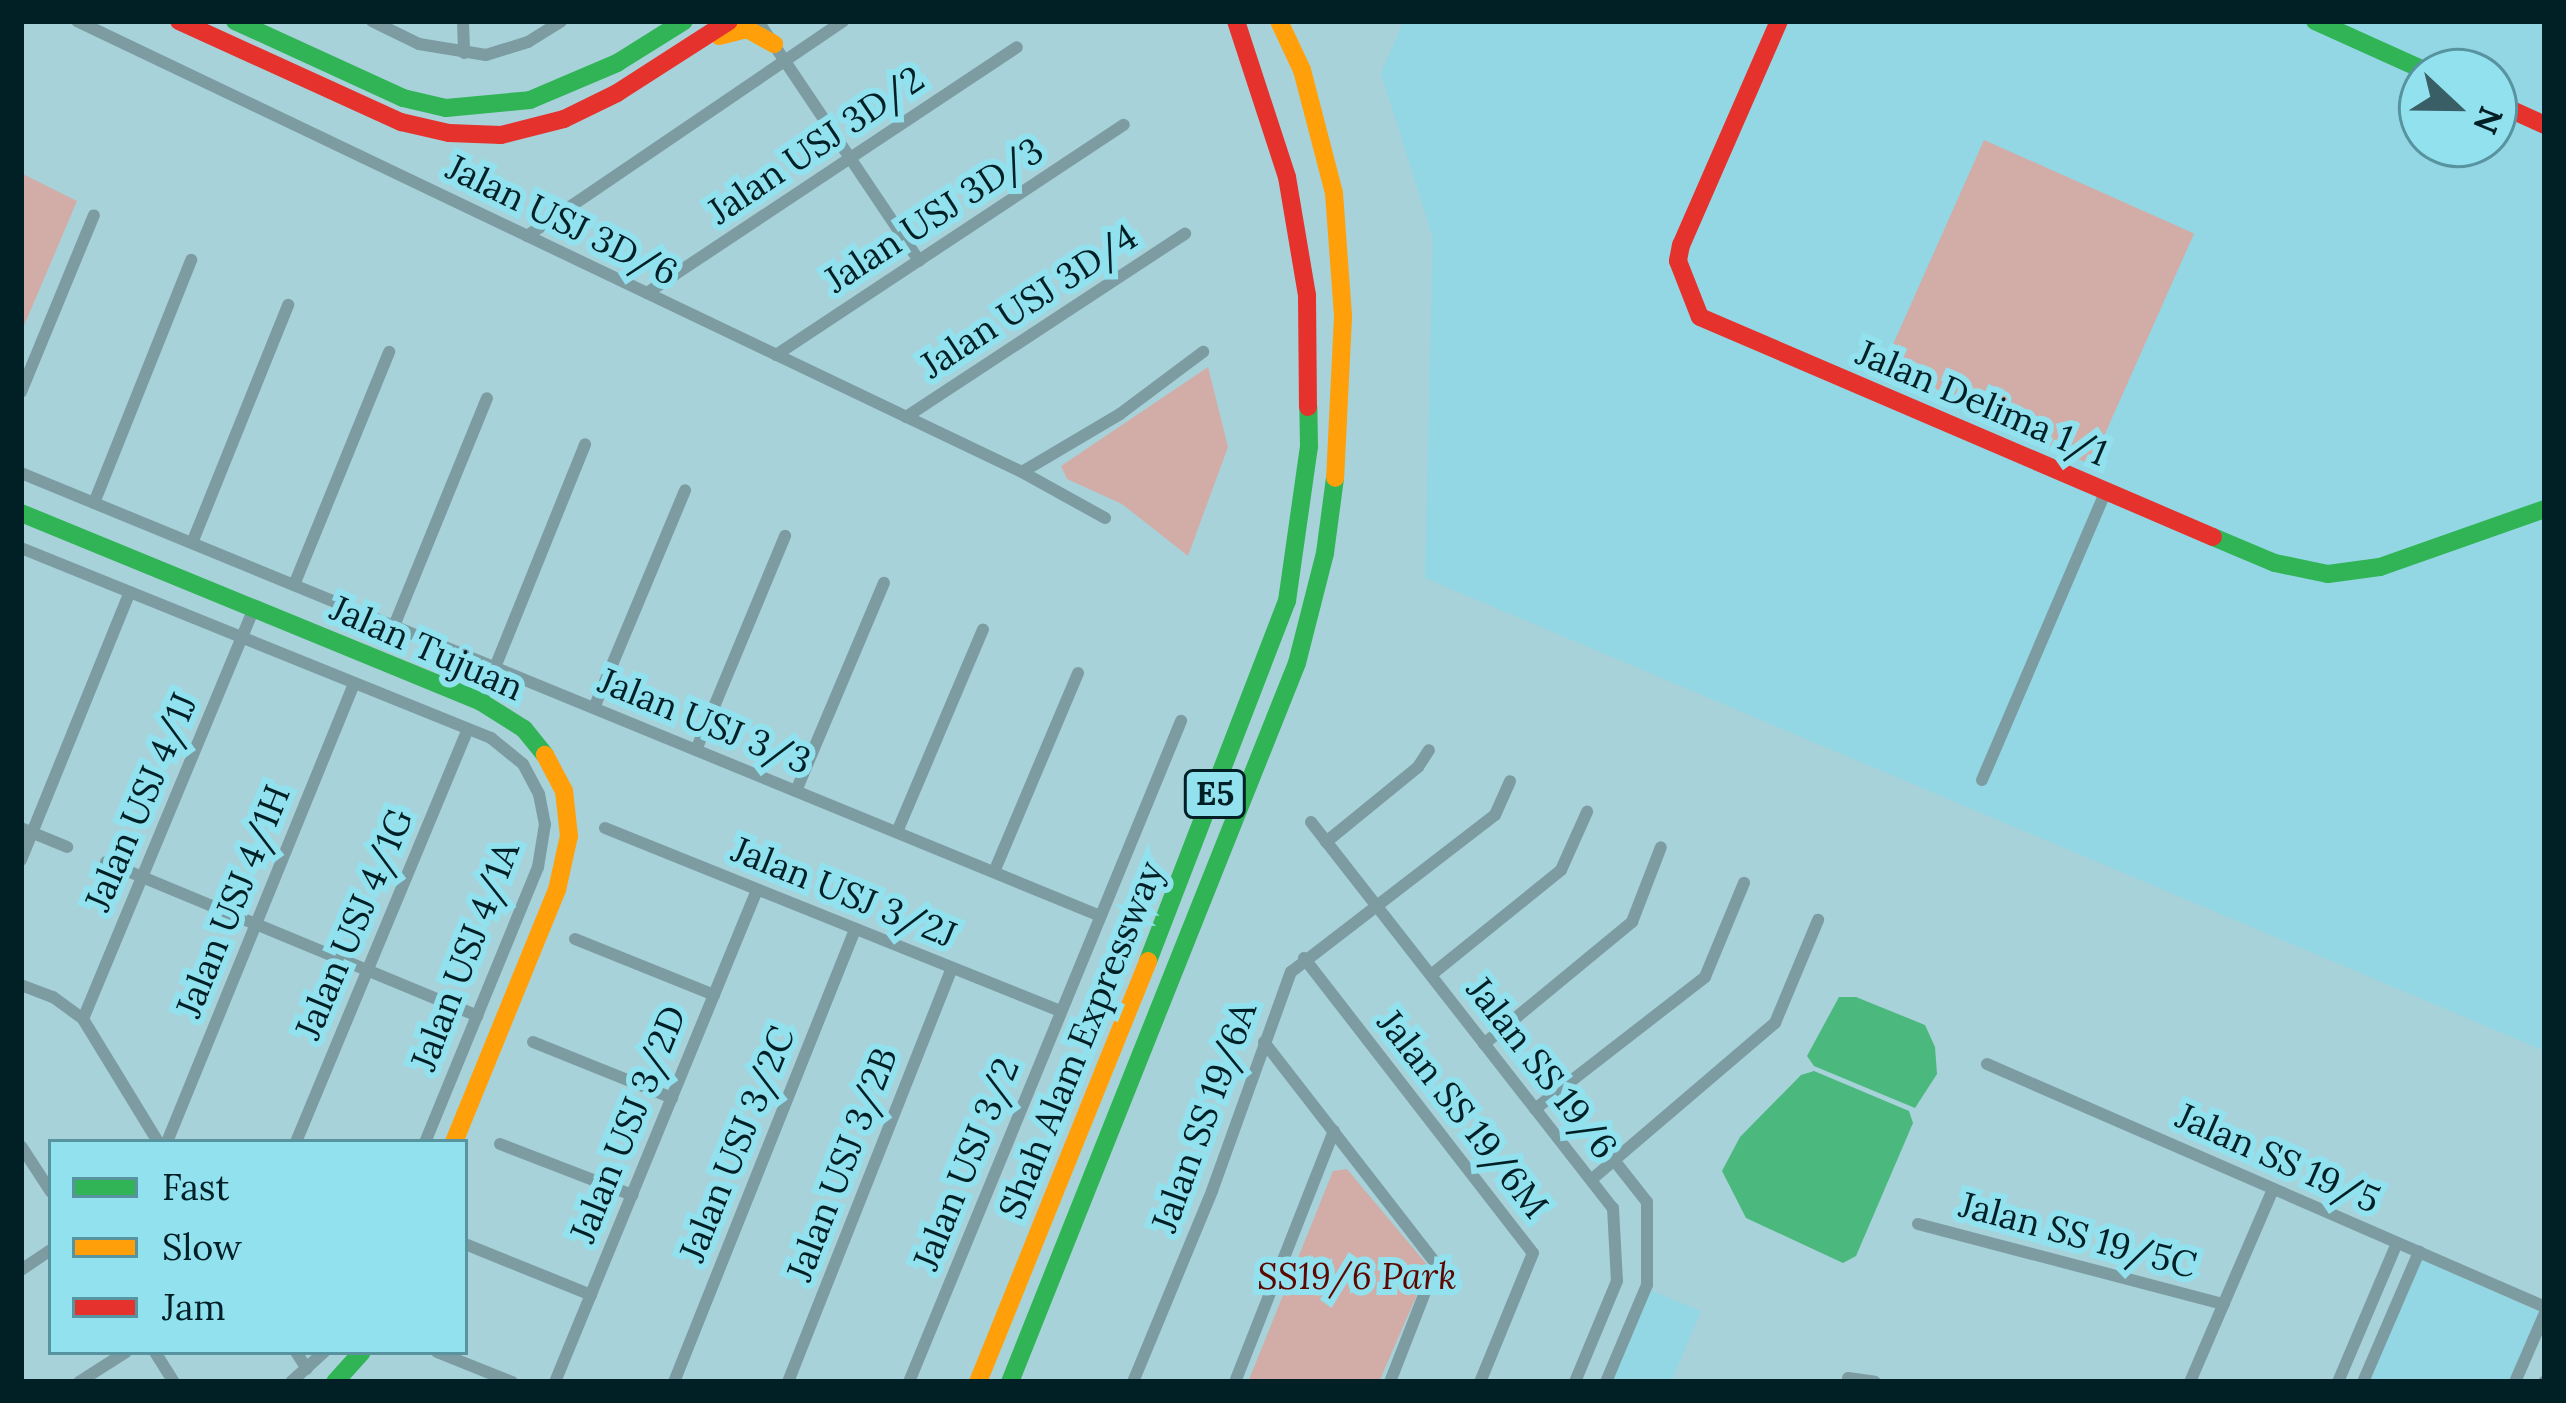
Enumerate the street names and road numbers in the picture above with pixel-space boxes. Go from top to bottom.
street label: Jalan USJ 3D/2 [700,57,932,233]
street label: Jalan USJ 3D/3 [817,128,1051,302]
street label: Jalan USJ 3D/6 [440,145,684,295]
street label: Jalan USJ 3D/4 [913,215,1145,387]
street label: Jalan Delima 1/1 [1850,331,2114,475]
street label: Jalan Tujuan [324,586,530,710]
street label: Jalan USJ 3/3 [593,659,817,783]
street label: Jalan USJ 4/1J [76,687,206,917]
road number: E5 [1182,767,1248,821]
street label: Jalan USJ 4/1H [167,779,299,1023]
street label: Jalan USJ 4/1G [286,803,422,1045]
street label: Jalan USJ 3/2J [726,827,962,957]
street label: Jalan USJ 4/1A [402,836,528,1076]
street label: Shah Alam Expressway [990,855,1172,1225]
street label: Jalan SS 19/6 [1458,969,1626,1167]
street label: Jalan SS 19/6A [1142,996,1266,1238]
street label: Jalan USJ 3/2D [561,999,695,1249]
street label: Jalan SS 19/6M [1369,1002,1557,1226]
street label: Jalan USJ 3/2C [670,1020,804,1268]
street label: Jalan USJ 3/2B [778,1041,906,1287]
street label: Jalan USJ 3/2 [904,1052,1028,1276]
street label: Jalan SS 19/5 [2170,1094,2386,1222]
street label: Jalan SS 19/5C [1955,1183,2201,1287]

